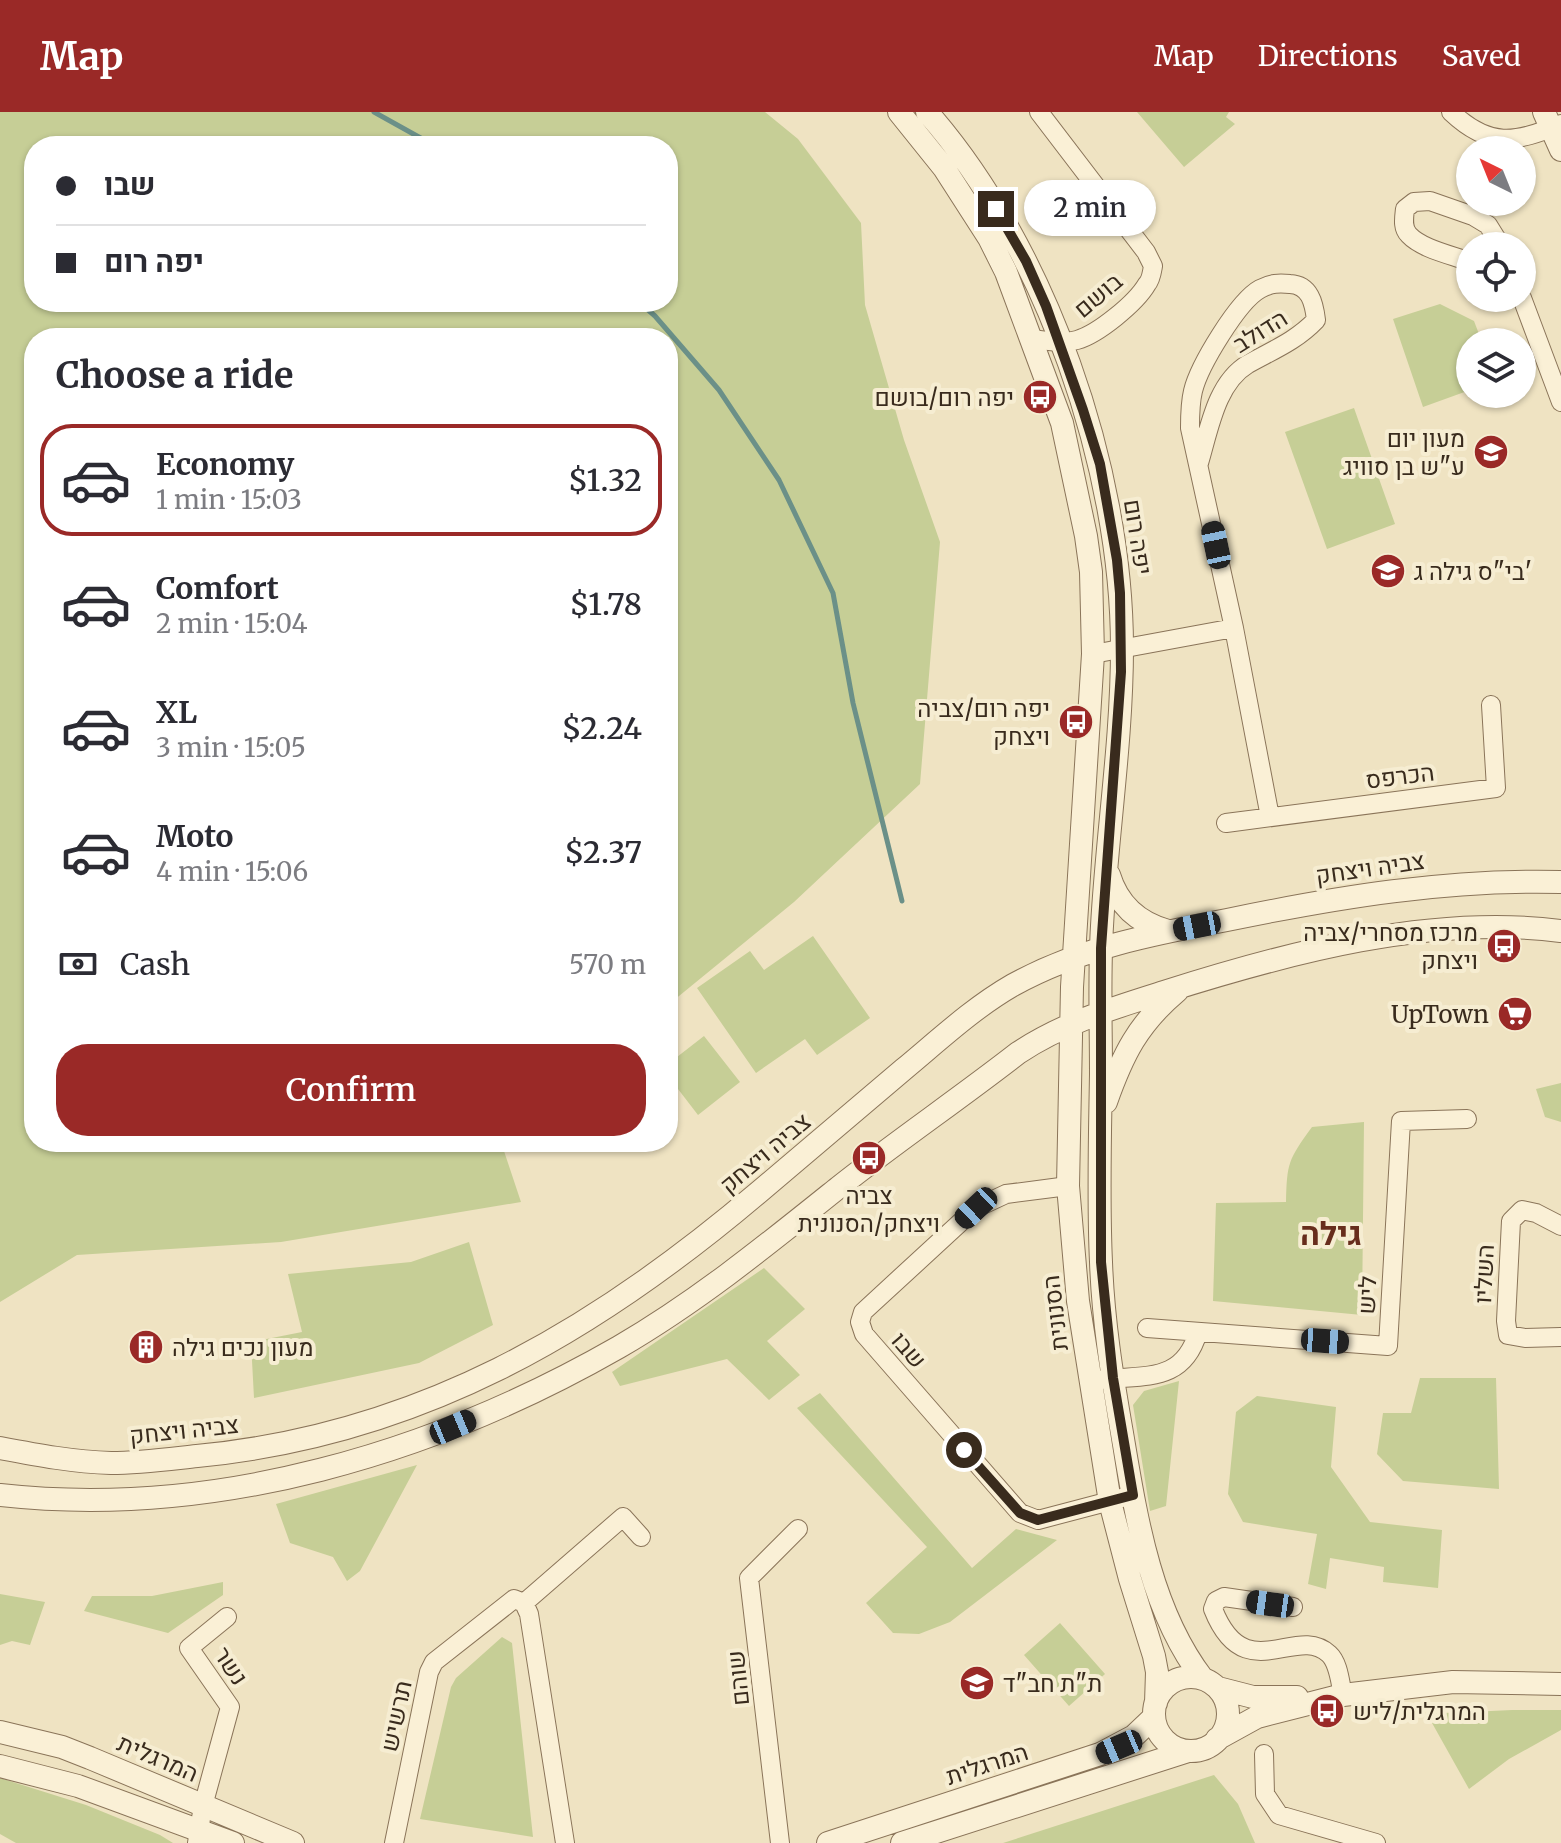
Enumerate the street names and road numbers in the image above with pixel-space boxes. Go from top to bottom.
street label: בושם [1067,266,1129,324]
street label: הדולב [1227,302,1293,360]
street label: יפה רום [1117,497,1159,577]
street label: הכרפס [1364,756,1436,796]
street label: צביה ויצחק [1314,845,1426,891]
street label: צביה ויצחק [713,1106,817,1200]
street label: השליו [1467,1243,1501,1305]
street label: הסנונית [1035,1273,1075,1353]
street label: ליש [1351,1275,1383,1315]
street label: שבו [885,1325,933,1375]
street label: צביה ויצחק [128,1409,240,1451]
street label: נשר [207,1641,255,1691]
street label: שוהם [720,1649,756,1707]
street label: תרשיש [373,1678,419,1754]
street label: המרגלית [113,1727,203,1789]
street label: המרגלית [942,1736,1032,1792]

